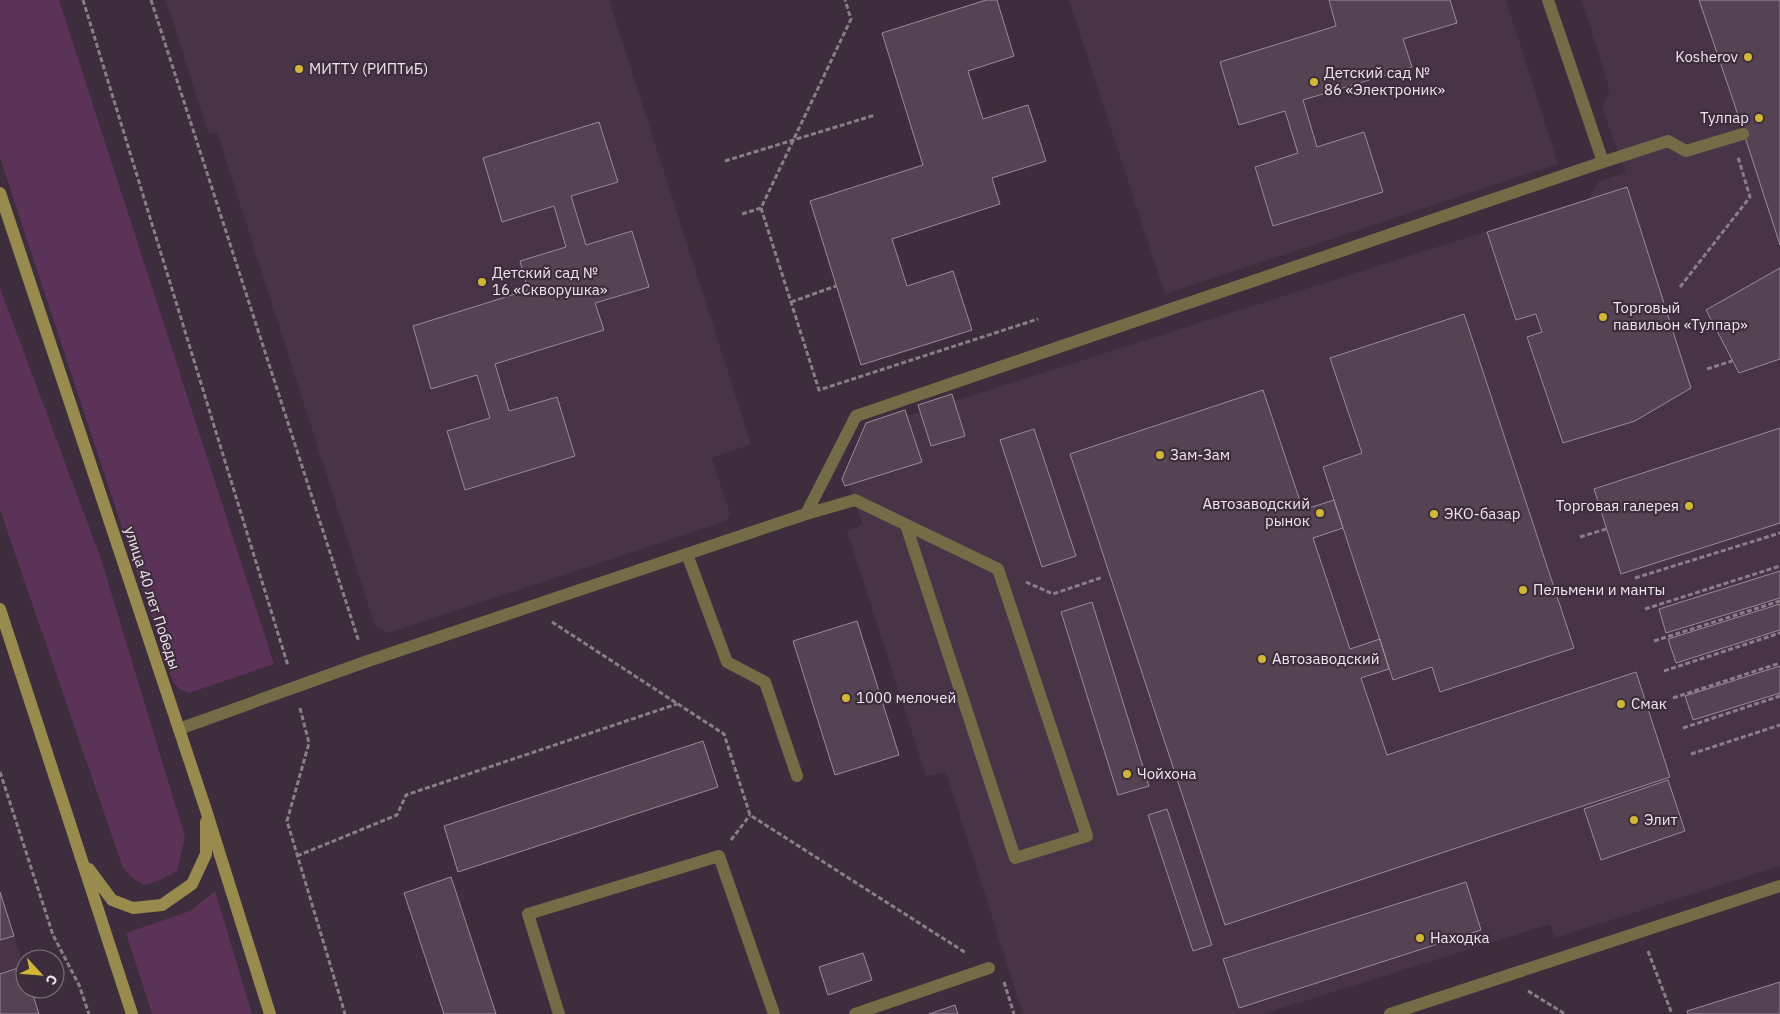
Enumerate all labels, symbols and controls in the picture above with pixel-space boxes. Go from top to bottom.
place label: Kosherov [1675,47,1739,66]
marker: Kosherov [1742,51,1754,63]
place label: МИТТУ (РИПТиБ) [309,59,428,78]
marker: МИТТУ (РИПТиБ) [293,63,305,75]
place label: Детский сад № 86 «Электроник» [1324,63,1446,99]
marker: Детский сад № 86 «Электроник» [1308,76,1320,88]
place label: Тулпар [1700,108,1749,127]
marker: Тулпар [1753,112,1765,124]
place label: Детский сад № 16 «Скворушка» [492,263,608,299]
marker: Детский сад № 16 «Скворушка» [476,276,488,288]
place label: Торговый павильон «Тулпар» [1613,298,1748,334]
marker: Торговый павильон «Тулпар» [1597,311,1609,323]
place label: Зам-Зам [1170,445,1230,464]
marker: Зам-Зам [1154,449,1166,461]
place label: Автозаводский рынок [1202,494,1310,530]
place label: Торговая галерея [1556,496,1679,515]
marker: Торговая галерея [1683,500,1695,512]
place label: ЭКО-базар [1444,504,1521,523]
marker: Автозаводский рынок [1314,507,1326,519]
marker: ЭКО-базар [1428,508,1440,520]
street label: улица 40 лет Победы [120,524,185,672]
place label: Пельмени и манты [1533,580,1665,599]
marker: Пельмени и манты [1517,584,1529,596]
place label: Автозаводский [1272,649,1380,668]
marker: Автозаводский [1256,653,1268,665]
place label: 1000 мелочей [856,688,956,707]
marker: 1000 мелочей [840,692,852,704]
place label: Смак [1631,694,1667,713]
marker: Смак [1615,698,1627,710]
place label: Чойхона [1137,764,1197,783]
marker: Чойхона [1121,768,1133,780]
place label: Элит [1644,810,1678,829]
marker: Элит [1628,814,1640,826]
place label: Находка [1430,928,1490,947]
marker: Находка [1414,932,1426,944]
north arrow [15,949,65,999]
text: С [42,972,62,988]

